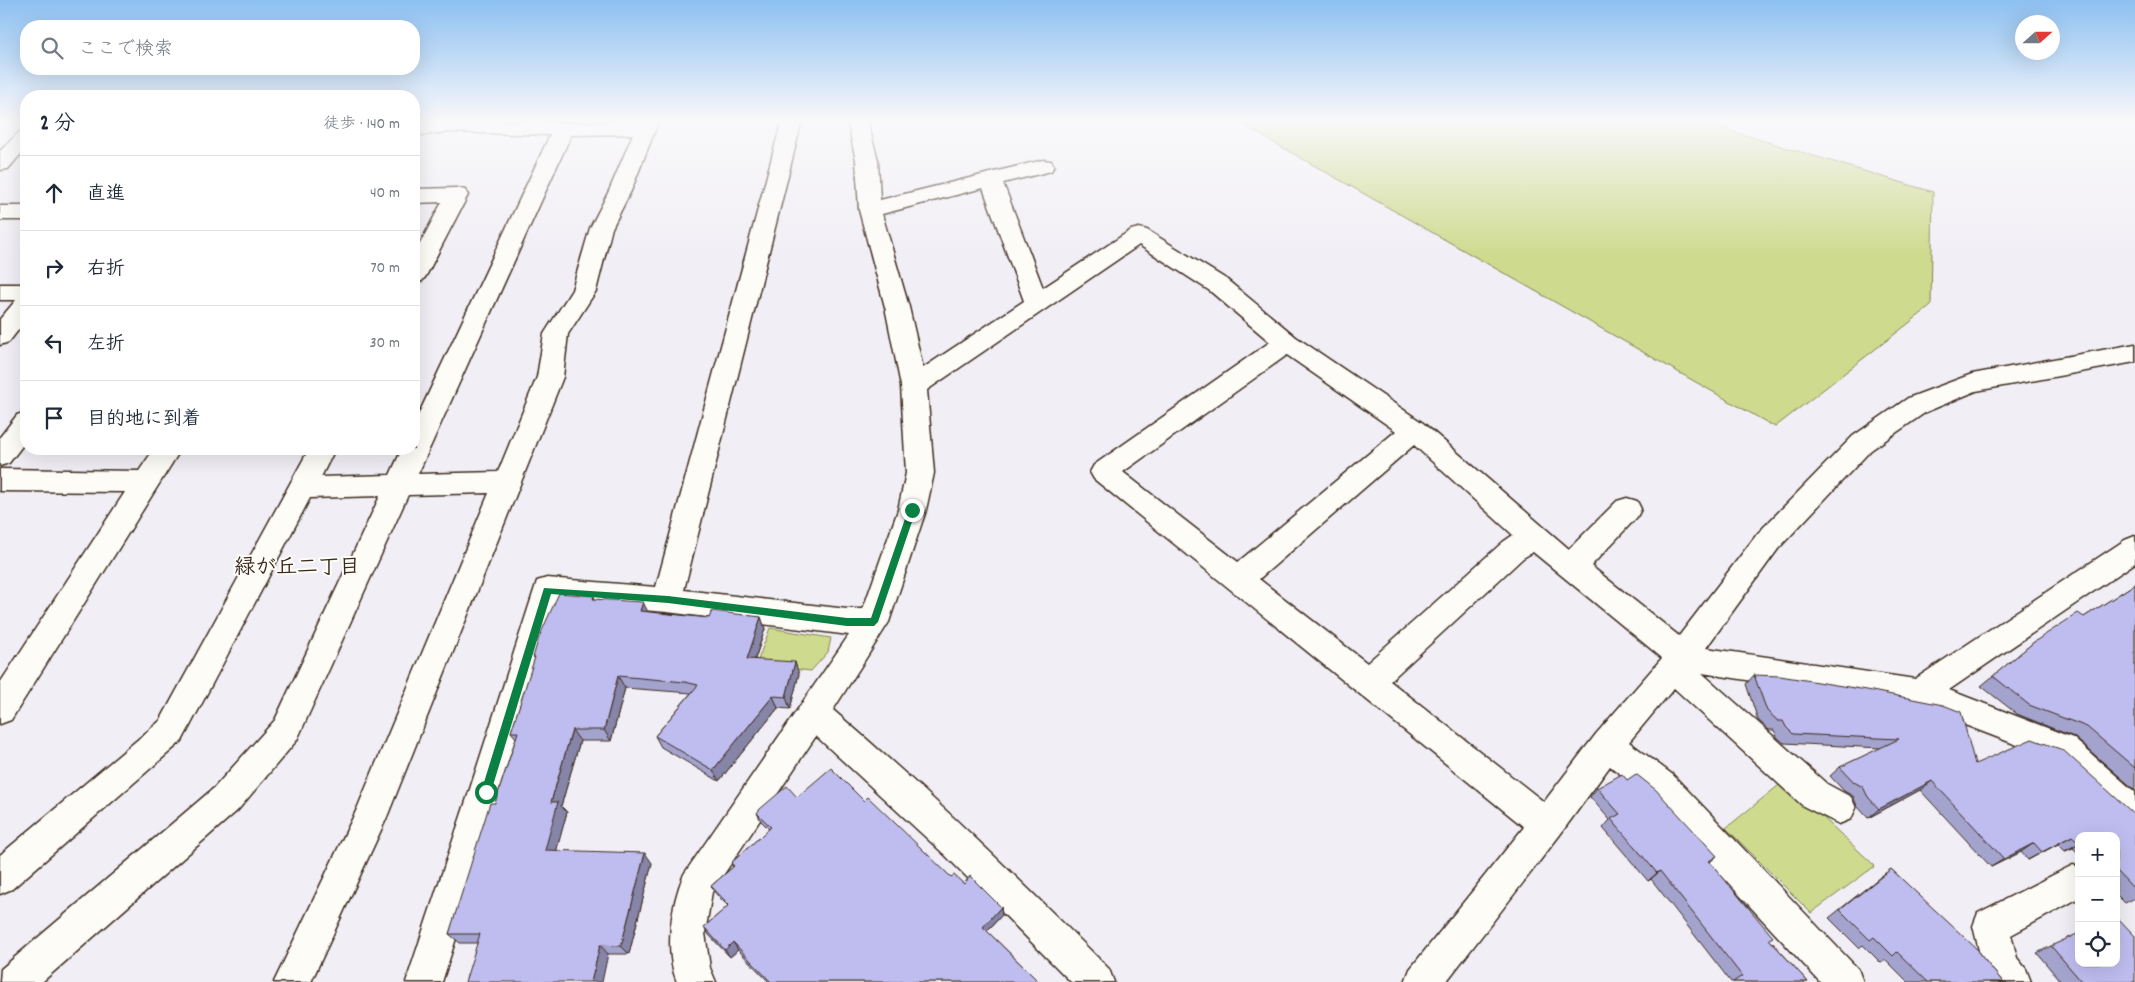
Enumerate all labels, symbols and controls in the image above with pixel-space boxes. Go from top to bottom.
north arrow [2015,15,2060,60]
search box [20,20,420,75]
icon: search [38,34,66,62]
text: ここで検索 [78,37,173,64]
text: 2 分 [40,110,75,140]
text: 徒歩 · 140 m [323,113,400,136]
icon: ahead [40,179,68,207]
text: 直進 [87,182,125,209]
text: 40 m [370,182,400,205]
icon: right [40,254,68,282]
text: 右折 [87,257,125,284]
text: 70 m [370,257,400,280]
icon: left [40,329,68,357]
text: 左折 [87,332,125,359]
text: 30 m [370,332,400,355]
icon: arrive [40,404,68,432]
text: 目的地に到着 [87,407,201,434]
route end [901,499,924,522]
district label: 緑が丘二丁目 [234,554,360,584]
route start [475,781,498,804]
map controls [2075,832,2120,967]
button: + [2075,832,2120,877]
button: − [2075,877,2120,922]
button: locate [2075,922,2120,967]

